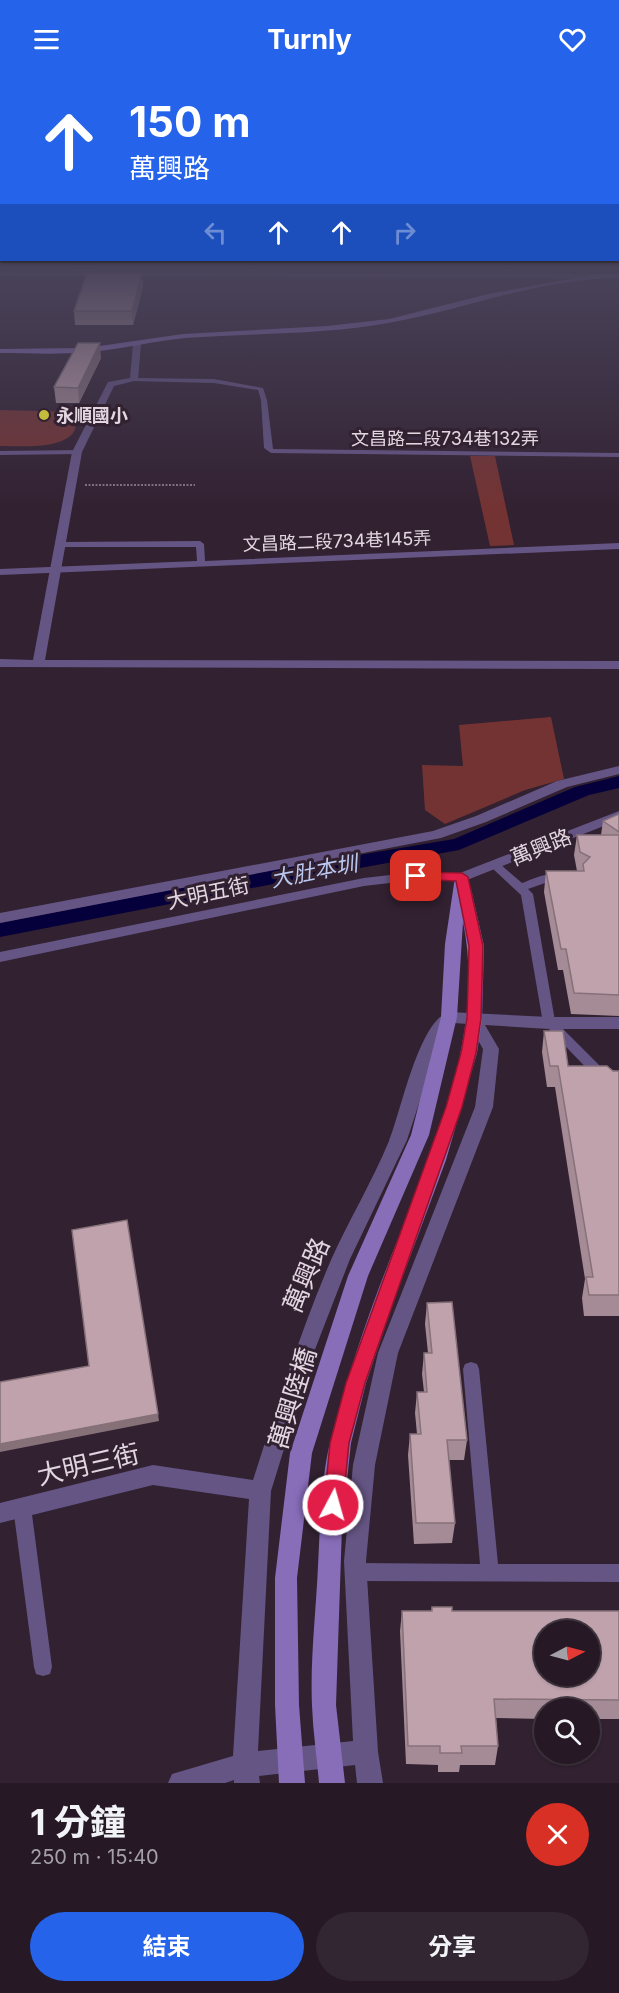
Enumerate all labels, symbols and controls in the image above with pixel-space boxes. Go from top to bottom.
icon: menu [30,23,63,56]
text: Turnly [267,23,352,56]
icon: heart [556,23,589,56]
text: 150 m [129,96,251,147]
icon: ahead [30,102,108,180]
text: 萬興路 [129,152,210,185]
icon: left [199,216,232,249]
icon: ahead [262,216,295,249]
icon: ahead [325,216,358,249]
icon: right [388,216,421,249]
place label: 永順國小 [56,405,128,426]
marker: 永順國小 [37,408,51,422]
street label: 文昌路二段734巷132弄 [351,428,539,449]
street label: 文昌路二段734巷145弄 [242,527,432,555]
street label: 萬興路 [507,824,575,870]
water label: 大肚本圳 [268,849,363,892]
pin [390,850,441,901]
icon: arrive [399,859,432,892]
street label: 大明五街 [164,872,252,914]
street label: 萬興路 [276,1233,336,1317]
street label: 萬興陸橋 [262,1344,322,1452]
street label: 大明三街 [34,1437,142,1491]
position arrow [301,1473,365,1537]
north arrow [534,1620,600,1686]
map controls [534,1620,600,1764]
button: search [534,1698,600,1764]
text: 1 分鐘 [30,1800,126,1844]
button: close [526,1803,589,1866]
text: 250 m · 15:40 [30,1845,159,1869]
button: 結束 [30,1912,304,1981]
button: 分享 [316,1912,589,1981]

